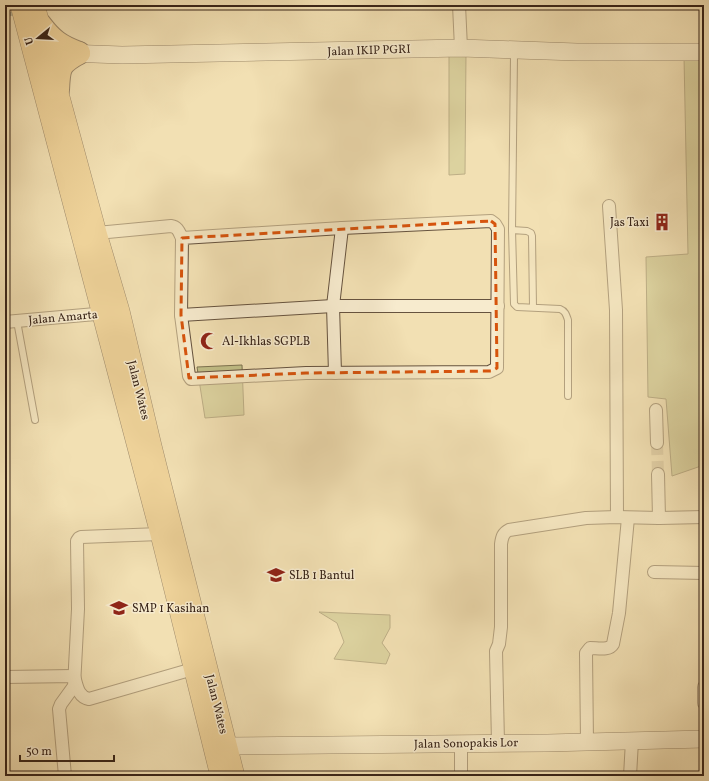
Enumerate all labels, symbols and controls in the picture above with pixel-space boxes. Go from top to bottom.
north arrow [18,18,58,58]
text: U [21,34,38,47]
street label: Jalan IKIP PGRI [327,42,411,60]
building icon: Jas Taxi [652,212,672,232]
place label: Jas Taxi [610,215,649,231]
street label: Jalan Amarta [28,307,98,329]
mosque icon: Al-Ikhlas SGPLB [199,331,219,351]
place label: Al-Ikhlas SGPLB [222,334,310,350]
street label: Jalan Wates [123,359,153,422]
school or university icon: SLB 1 Bantul [266,565,286,585]
place label: SLB 1 Bantul [289,568,355,584]
school or university icon: SMP 1 Kasihan [109,598,129,618]
place label: SMP 1 Kasihan [132,601,209,617]
street label: Jalan Wates [201,673,231,736]
street label: Jalan Sonopakis Lor [414,735,518,753]
scale bar [20,737,114,763]
text: 50 m [26,744,52,760]

